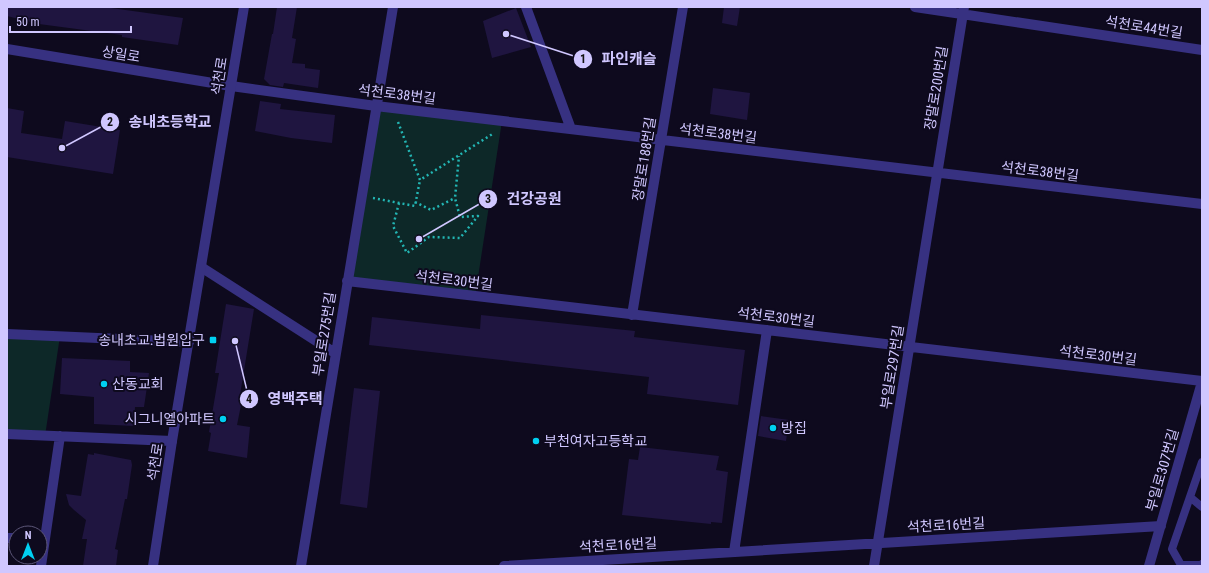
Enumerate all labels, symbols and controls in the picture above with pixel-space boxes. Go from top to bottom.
scale bar [10,8,131,34]
street label: 석천로44번길 [1104,13,1184,41]
text: 50 m [16,15,40,29]
street label: 상일로 [101,43,141,65]
street label: 장말로200번길 [921,45,951,131]
callout: 파인캐슬 [573,46,665,73]
text: 파인캐슬 [601,50,657,68]
text: 1 [580,52,586,66]
street label: 석천로 [208,56,230,96]
street label: 석천로38번길 [357,81,437,107]
callout: 송내초등학교 [100,109,219,136]
text: 송내초등학교 [129,113,212,131]
text: 2 [107,115,113,129]
street label: 장말로188번길 [629,116,659,202]
street label: 석천로38번길 [678,120,758,146]
street label: 석천로38번길 [1000,158,1080,184]
callout: 건강공원 [478,186,570,213]
text: 건강공원 [506,190,562,208]
text: 3 [485,192,491,206]
street label: 석천로30번길 [414,267,494,293]
street label: 부일로275번길 [309,291,339,377]
street label: 석천로30번길 [736,304,816,330]
street label: 부일로297번길 [877,324,907,410]
place label: 송내초교.법원입구 [98,332,205,348]
marker: 송내초교.법원입구 [208,335,218,345]
street label: 석천로30번길 [1058,342,1138,368]
place label: 산동교회 [112,376,164,392]
marker: 산동교회 [99,379,109,389]
callout: 영백주택 [239,386,331,413]
text: 영백주택 [267,390,323,408]
text: 4 [246,392,252,406]
place label: 시그니엘아파트 [125,411,215,427]
marker: 시그니엘아파트 [218,414,228,424]
place label: 방집 [781,420,807,436]
marker: 방집 [768,423,778,433]
street label: 부일로307번길 [1143,427,1181,513]
place label: 부천여자고등학교 [544,433,647,449]
marker: 부천여자고등학교 [531,436,541,446]
street label: 석천로 [144,442,166,482]
street label: 석천로16번길 [907,515,985,535]
north arrow [8,525,48,565]
text: N [25,529,32,542]
street label: 석천로16번길 [579,535,657,555]

